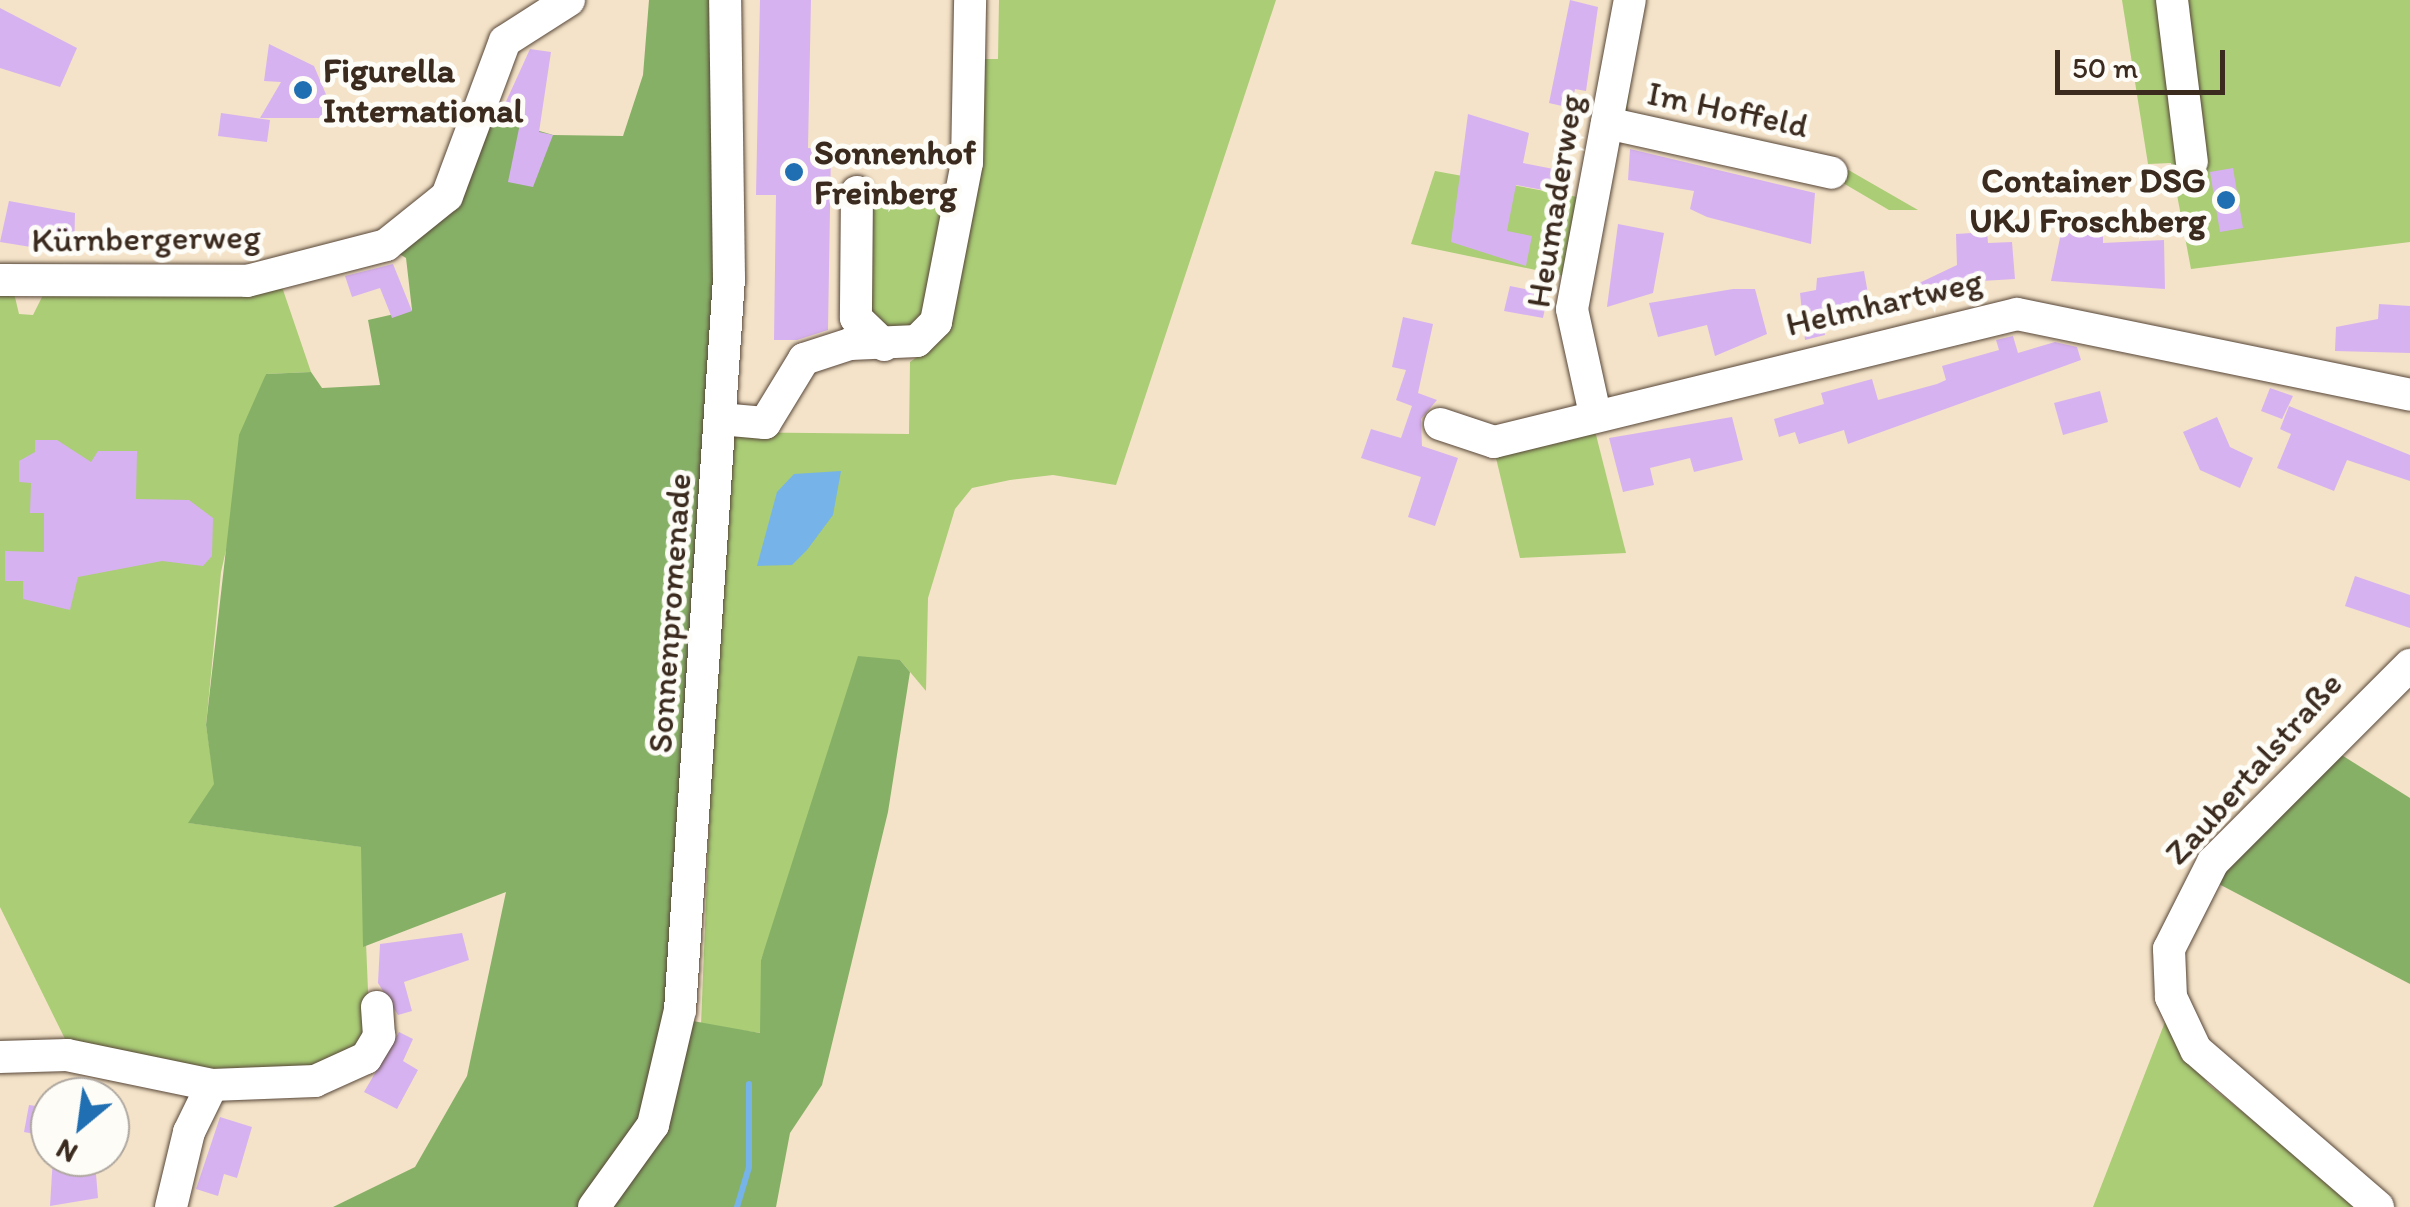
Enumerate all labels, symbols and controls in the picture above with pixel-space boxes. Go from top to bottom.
scale bar [2060,30,2230,92]
place label: Figurella International [323,49,523,131]
text: 50 m [2072,49,2138,86]
street label: Im Hoffeld [1644,71,1812,147]
marker: Figurella International [292,79,314,101]
street label: Heumaderweg [1516,91,1592,311]
place label: Sonnenhof Freinberg [814,131,976,213]
place label: Container DSG UKJ Froschberg [1969,159,2206,241]
marker: Sonnenhof Freinberg [783,161,805,183]
marker: Container DSG UKJ Froschberg [2215,189,2237,211]
street label: Kürnbergerweg [31,215,261,261]
street label: Helmhartweg [1782,259,1986,345]
street label: Sonnenpromenade [638,472,700,754]
street label: Zaubertalstraße [2155,663,2351,873]
north arrow [30,1077,130,1177]
text: N [50,1132,83,1171]

